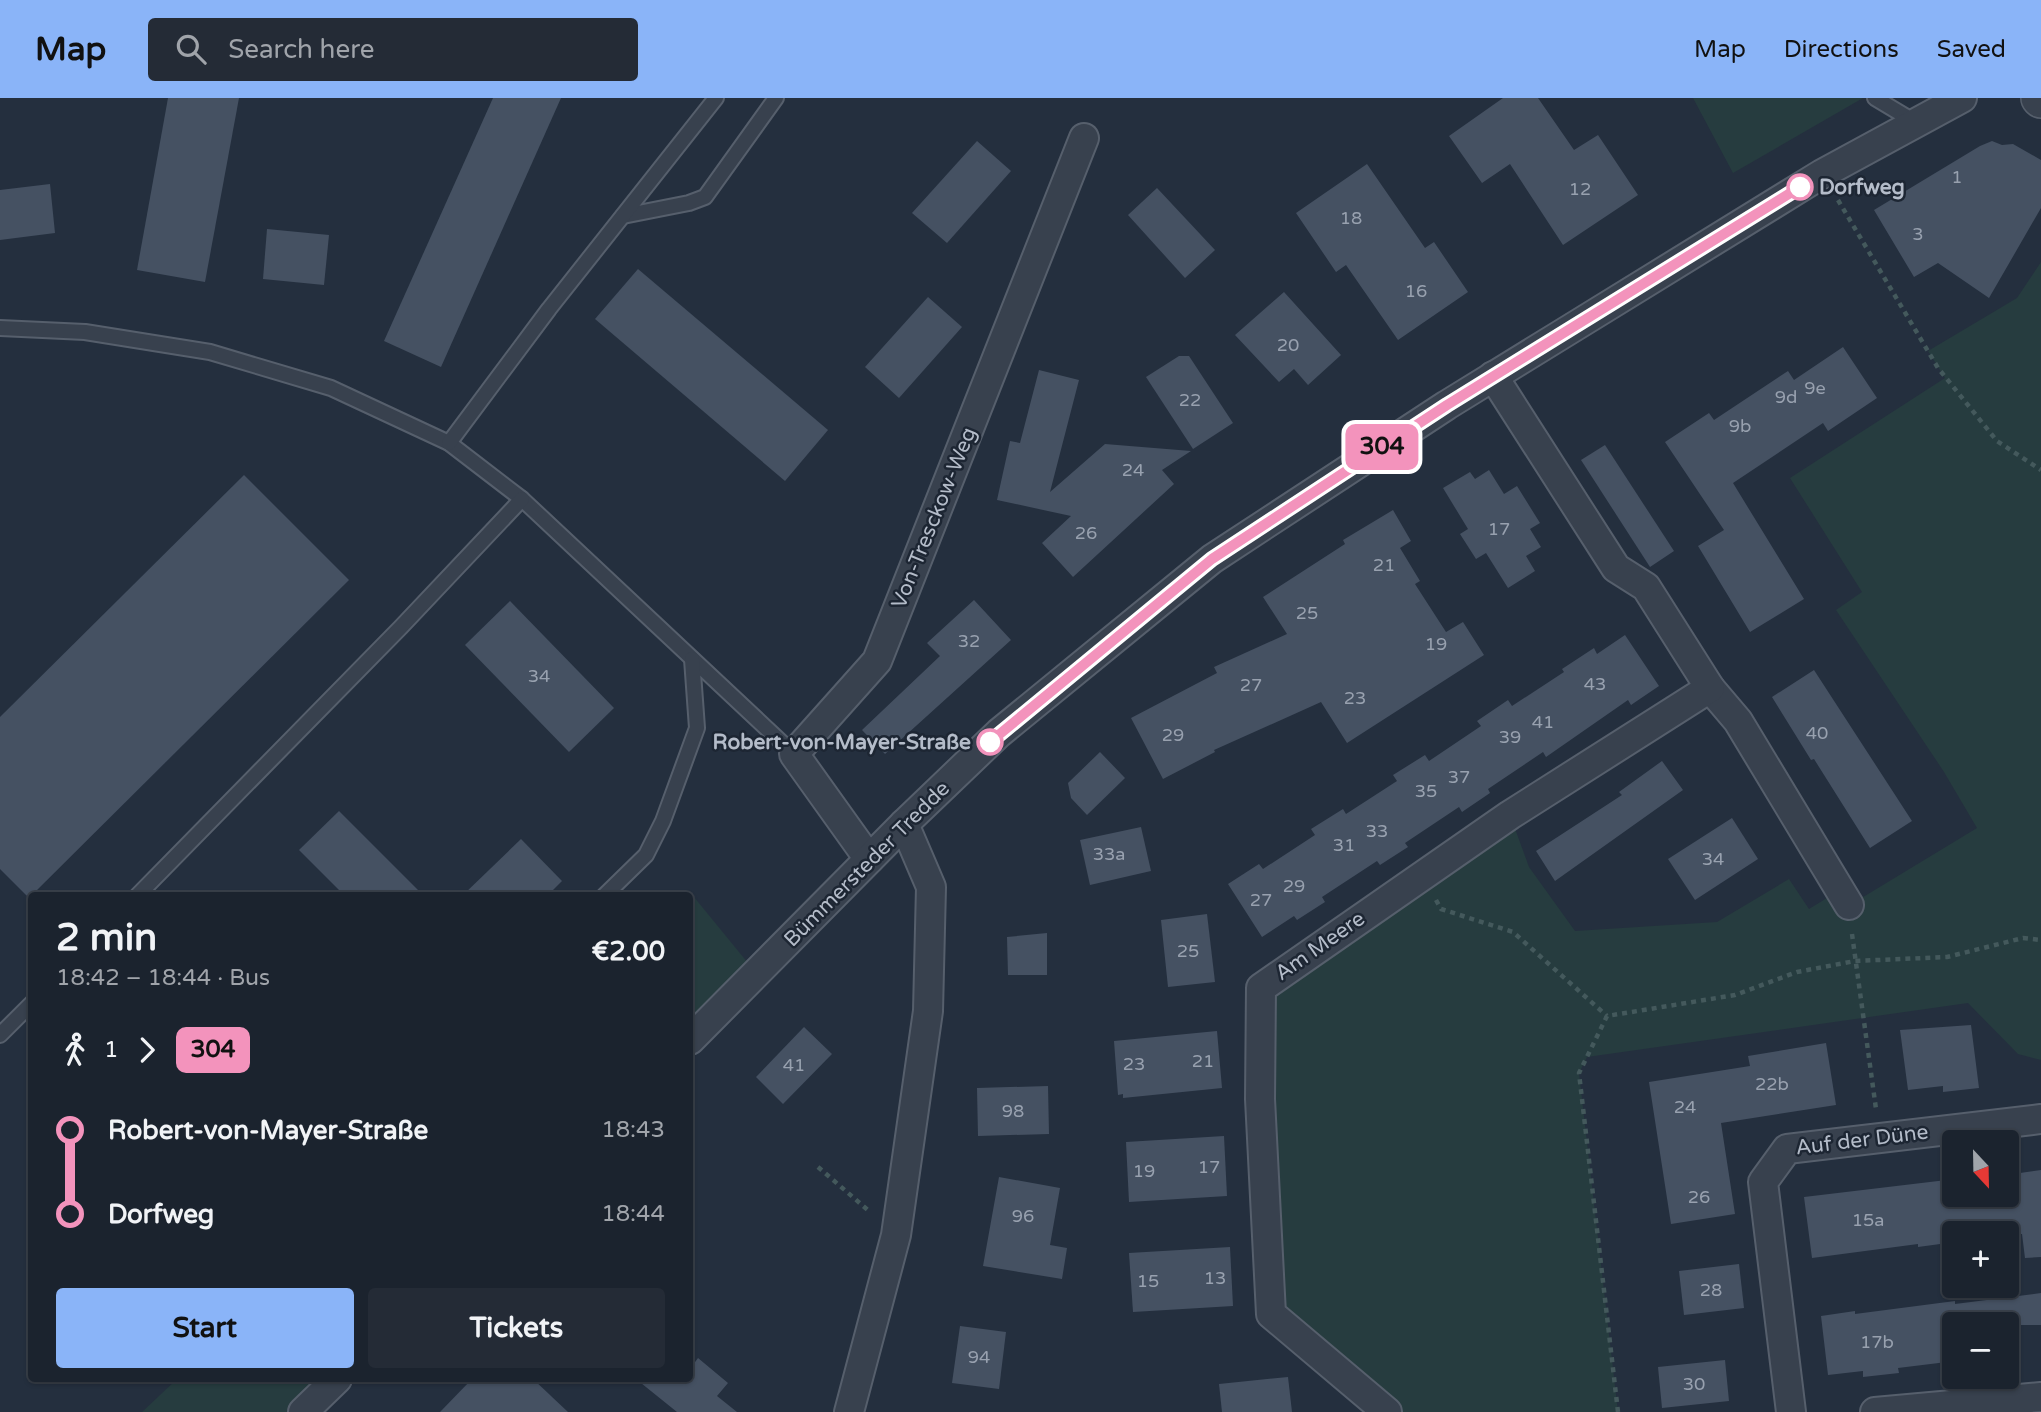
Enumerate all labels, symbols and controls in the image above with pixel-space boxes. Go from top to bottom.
search box [148,18,638,81]
text: Map [35,30,106,69]
icon: search [172,30,210,68]
text: Search here [228,34,374,65]
text: Map [1694,35,1746,64]
text: Directions [1784,35,1899,64]
text: Saved [1937,35,2006,64]
house number: 1 [1951,166,1963,188]
marker: Dorfweg [1787,174,1813,200]
place label: Dorfweg [1819,175,1905,200]
house number: 12 [1569,178,1591,200]
house number: 18 [1340,207,1362,229]
house number: 3 [1912,223,1924,245]
house number: 16 [1405,280,1427,302]
house number: 20 [1277,334,1299,356]
house number: 9e [1804,377,1826,399]
house number: 9d [1775,386,1797,408]
house number: 22 [1179,389,1201,411]
house number: 9b [1729,415,1751,437]
street label: Von-Tresckow-Weg [886,424,982,612]
line badge: 304 [1342,424,1422,470]
text: 304 [1359,432,1405,461]
house number: 24 [1122,459,1144,481]
house number: 17 [1488,518,1510,540]
house number: 26 [1075,522,1097,544]
house number: 21 [1373,554,1395,576]
house number: 25 [1296,602,1318,624]
house number: 32 [958,630,980,652]
house number: 19 [1425,633,1447,655]
house number: 34 [528,665,550,687]
house number: 43 [1584,673,1606,695]
house number: 27 [1240,674,1262,696]
house number: 23 [1344,687,1366,709]
house number: 41 [1532,711,1554,733]
house number: 40 [1806,722,1828,744]
house number: 29 [1162,724,1184,746]
house number: 39 [1499,726,1521,748]
marker: Robert-von-Mayer-Straße [977,729,1003,755]
place label: Robert-von-Mayer-Straße [712,730,971,755]
house number: 37 [1448,766,1470,788]
street label: Bümmersteder Tredde [779,776,955,952]
house number: 35 [1415,780,1437,802]
house number: 33 [1366,820,1388,842]
house number: 31 [1333,834,1355,856]
house number: 33a [1093,843,1125,865]
house number: 34 [1702,848,1724,870]
house number: 29 [1283,875,1305,897]
house number: 27 [1250,889,1272,911]
street label: Am Meere [1270,906,1370,986]
text: 2 min [56,915,157,961]
text: €2.00 [592,936,665,967]
house number: 25 [1177,940,1199,962]
text: 18:42 – 18:44 · Bus [56,964,270,992]
icon: walk [56,1031,94,1069]
icon: forward [128,1031,166,1069]
text: 304 [190,1035,236,1064]
text: 1 [104,1036,118,1064]
house number: 21 [1192,1050,1214,1072]
house number: 23 [1123,1053,1145,1075]
house number: 41 [783,1054,805,1076]
house number: 22b [1755,1073,1789,1095]
house number: 24 [1674,1096,1696,1118]
house number: 98 [1002,1100,1024,1122]
text: Robert-von-Mayer-Straße [108,1115,428,1146]
text: 18:43 [601,1116,665,1144]
street label: Auf der Düne [1794,1119,1930,1161]
north arrow [1942,1130,2020,1208]
map controls [1942,1130,2019,1389]
house number: 17 [1198,1156,1220,1178]
house number: 19 [1133,1160,1155,1182]
house number: 26 [1688,1186,1710,1208]
text: Dorfweg [108,1199,214,1230]
text: 18:44 [601,1200,665,1228]
house number: 96 [1012,1205,1034,1227]
house number: 15a [1852,1209,1884,1231]
button: + [1942,1221,2019,1298]
house number: 13 [1204,1267,1226,1289]
house number: 15 [1137,1270,1159,1292]
house number: 28 [1700,1279,1722,1301]
button: Start [56,1288,354,1368]
button: Tickets [368,1288,665,1368]
button: − [1942,1312,2019,1389]
house number: 17b [1860,1331,1894,1353]
house number: 94 [968,1346,990,1368]
house number: 30 [1683,1373,1705,1395]

